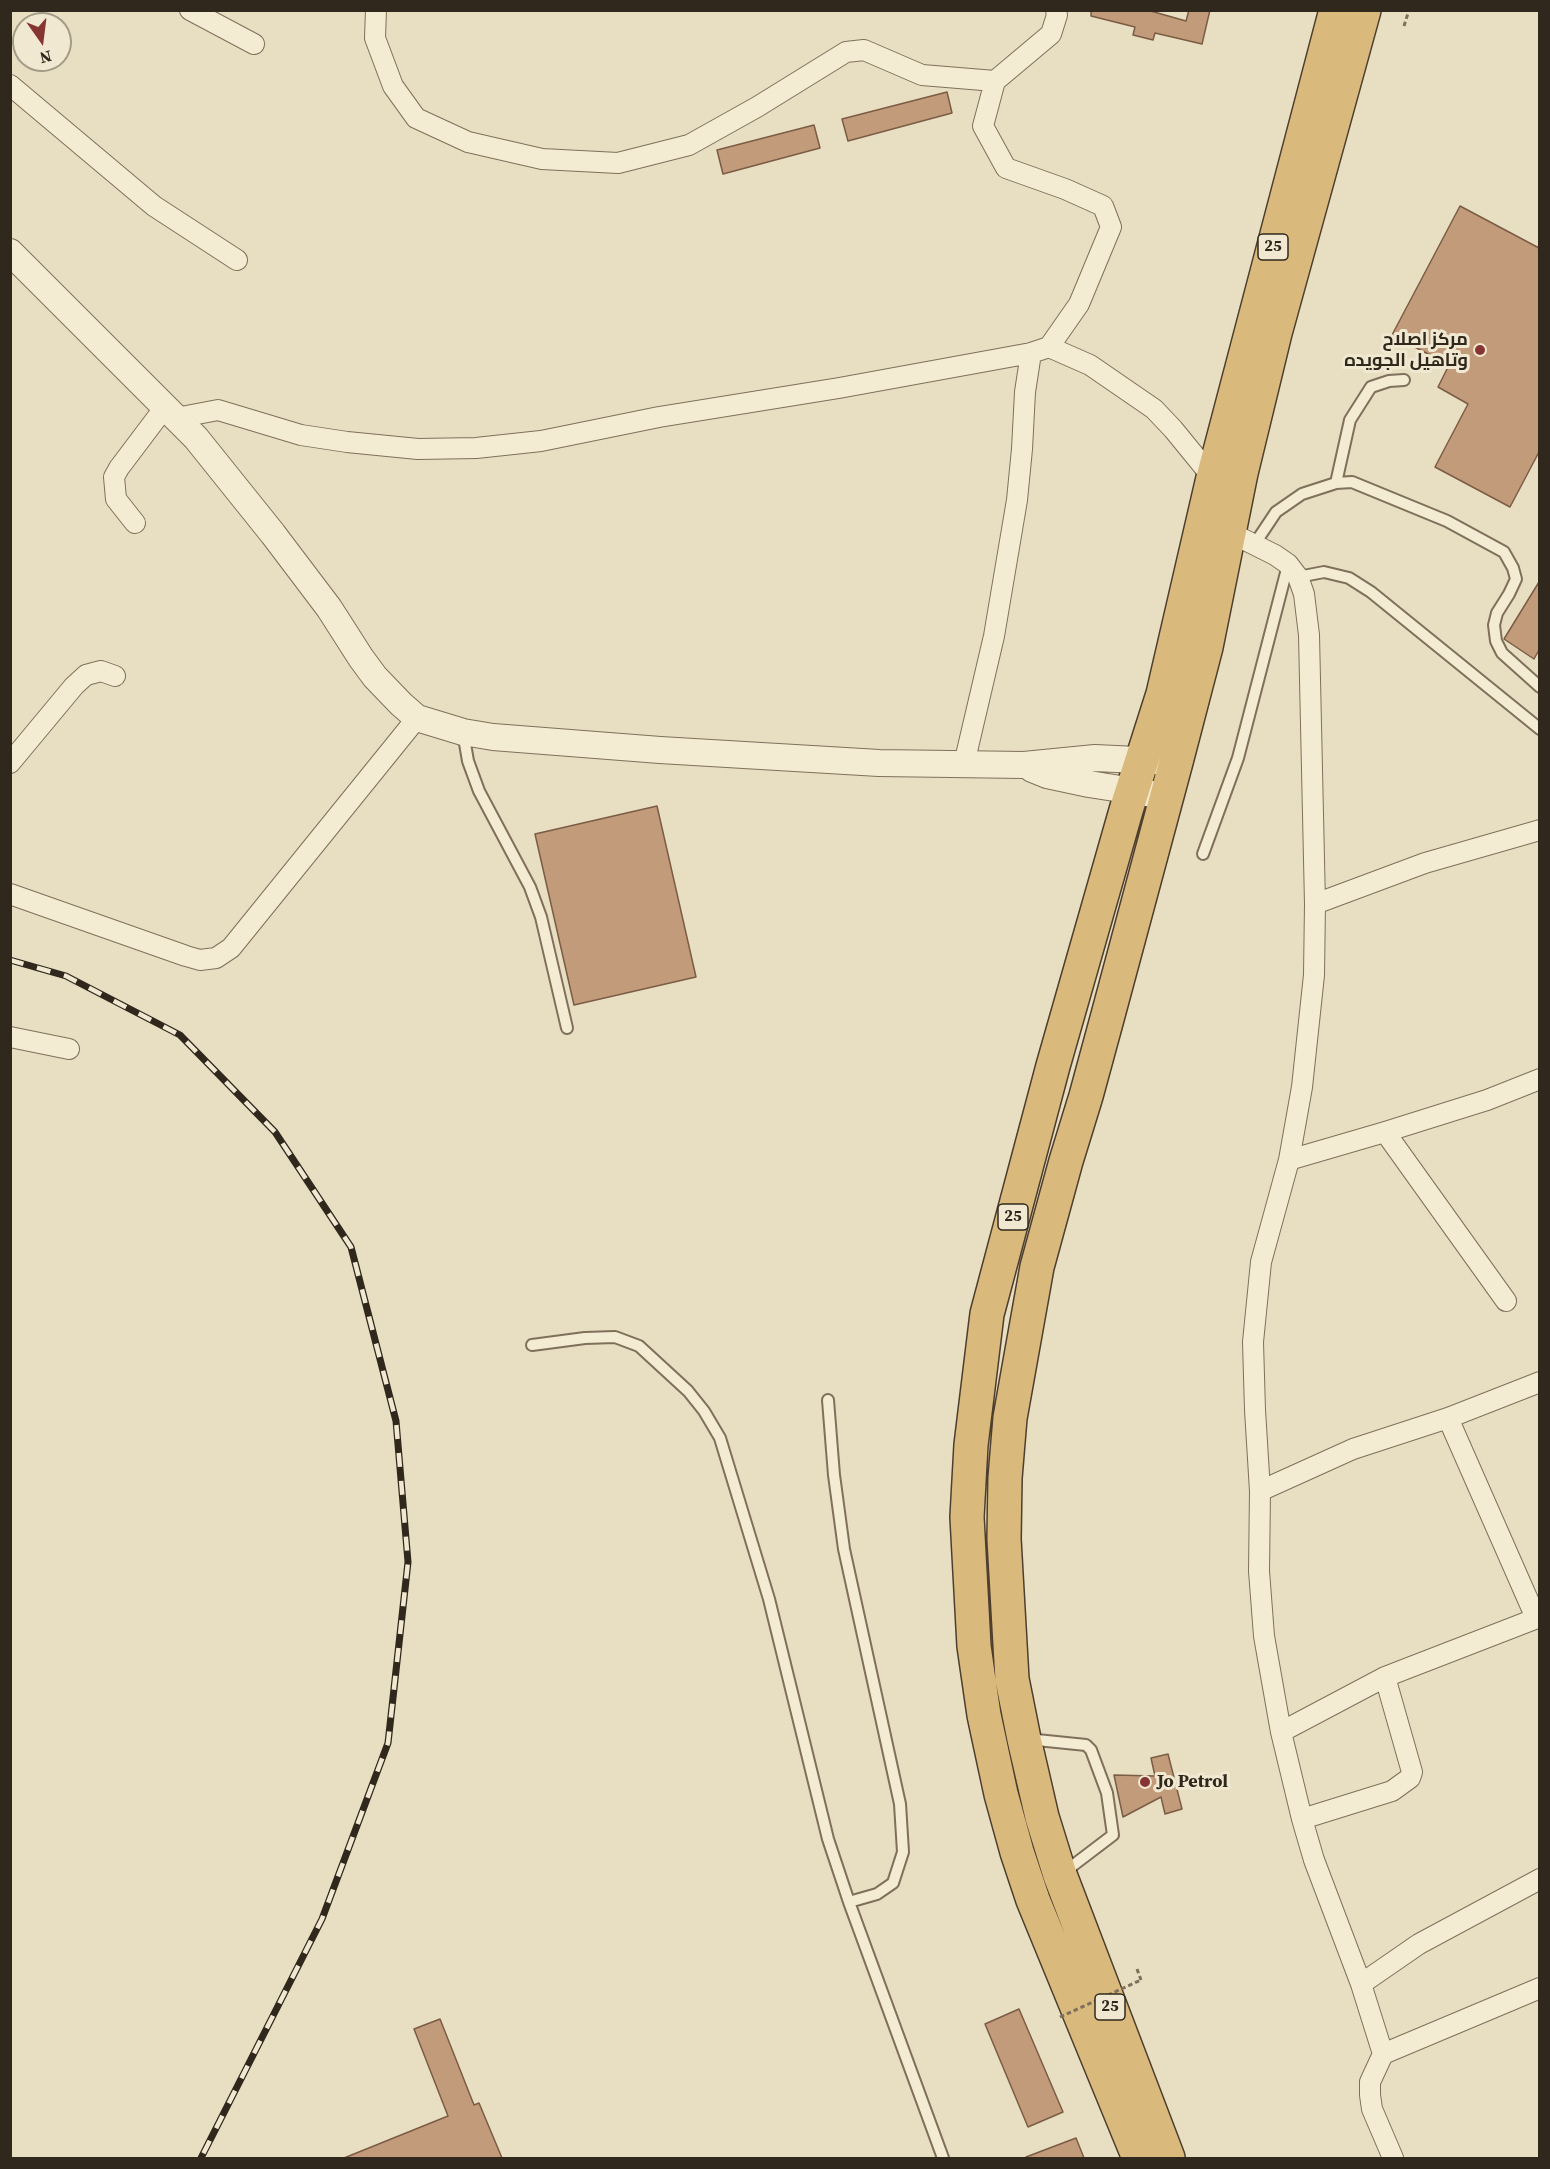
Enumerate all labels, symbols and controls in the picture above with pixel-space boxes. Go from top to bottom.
north arrow [12,12,72,72]
text: N [38,45,54,70]
road number: 25 [1258,234,1288,260]
place label: مركز اصلاح وتاهيل الجويده [1344,329,1468,372]
marker: مركز اصلاح وتاهيل الجويده [1473,343,1487,357]
road number: 25 [998,1204,1028,1230]
place label: Jo Petrol [1157,1771,1228,1793]
marker: Jo Petrol [1138,1775,1152,1789]
road number: 25 [1095,1994,1125,2020]

